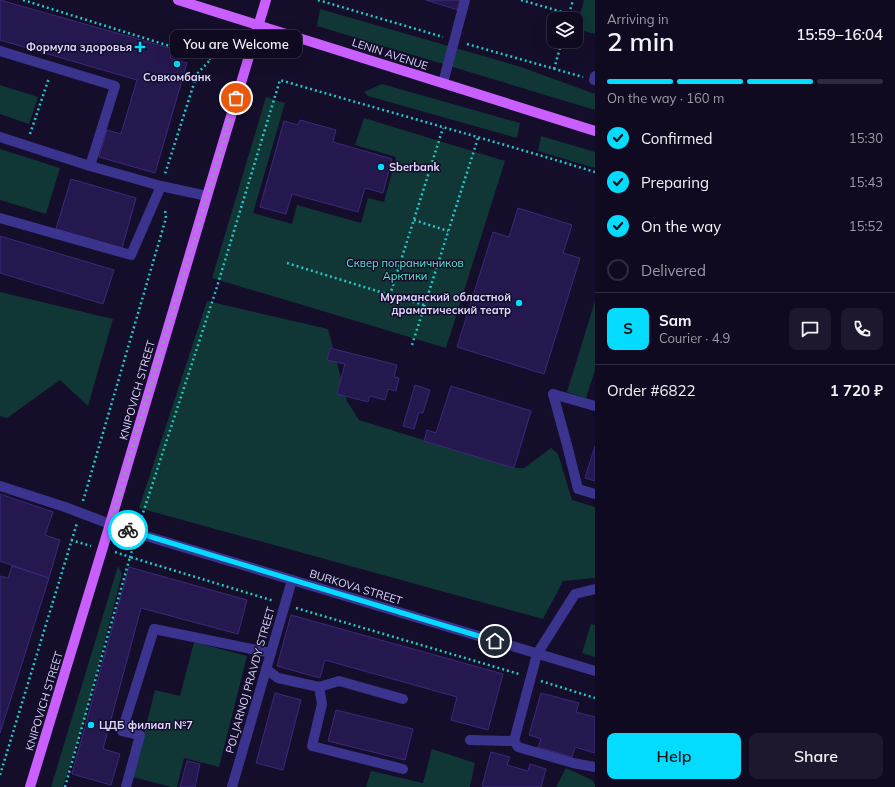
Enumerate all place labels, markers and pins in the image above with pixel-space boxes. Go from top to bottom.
callout: You are Welcome [170,30,302,58]
place label: Формула здоровья [26,40,132,54]
marker: Формула здоровья [135,42,145,52]
marker: Совкомбанк [172,59,182,69]
place label: Совкомбанк [143,70,212,84]
pin [219,81,253,115]
place label: Sberbank [389,160,441,174]
marker: Sberbank [376,162,386,172]
place label: Мурманский областной драматический театр [380,290,511,317]
marker: Мурманский областной драматический театр [514,298,524,308]
pin [478,624,512,658]
place label: ЦДБ филиал №7 [99,718,193,732]
marker: ЦДБ филиал №7 [86,720,96,730]

